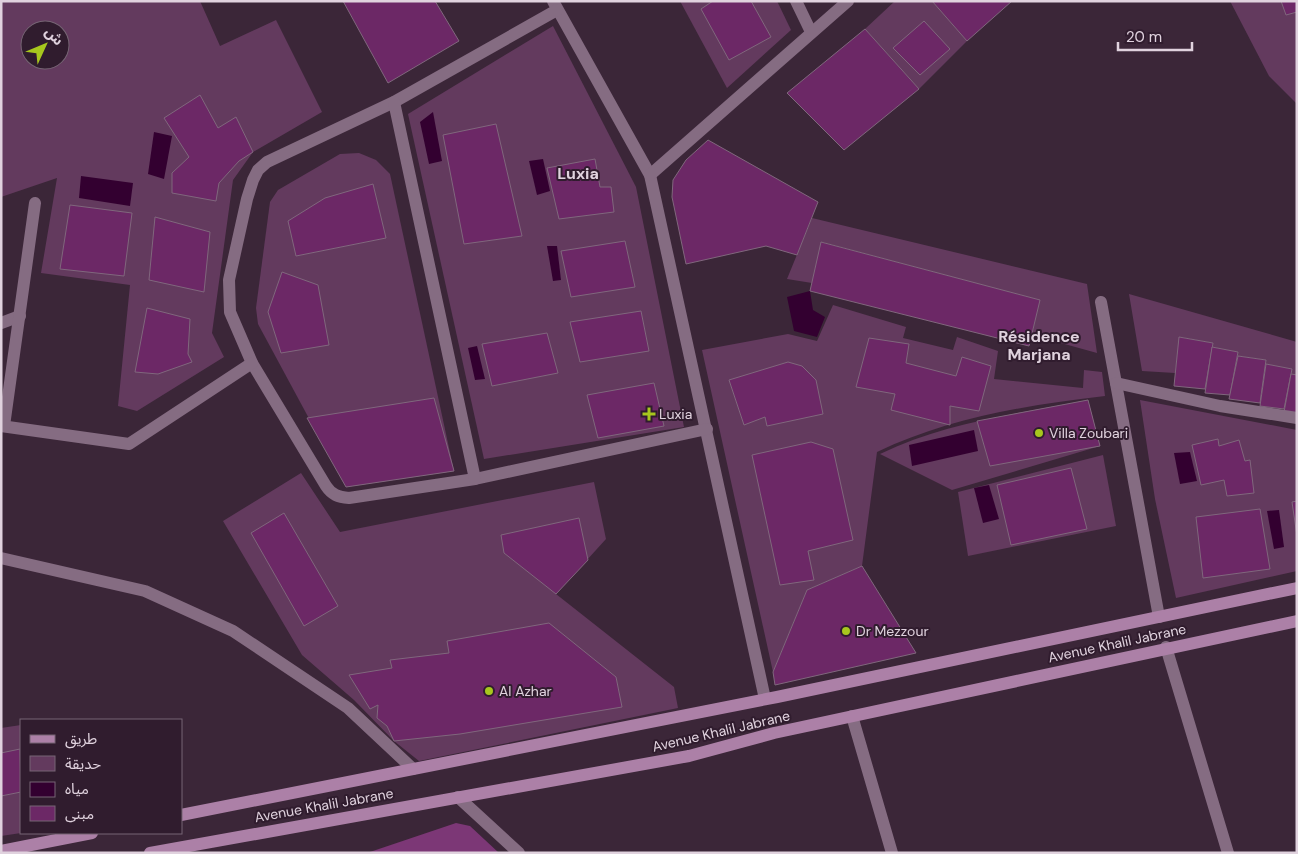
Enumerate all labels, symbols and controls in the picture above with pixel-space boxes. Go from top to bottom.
north arrow [20,20,70,70]
scale bar [1118,20,1192,52]
text: ش [41,23,67,49]
text: 20 m [1126,27,1162,47]
district label: Luxia [557,163,599,184]
district label: Résidence Marjana [998,326,1080,365]
place label: Luxia [659,405,692,423]
marker: Luxia [643,408,655,420]
place label: Villa Zoubari [1049,424,1128,442]
marker: Villa Zoubari [1033,427,1045,439]
street label: Avenue Khalil Jabrane [1046,620,1188,666]
place label: Dr Mezzour [856,622,929,640]
marker: Dr Mezzour [840,625,852,637]
place label: Al Azhar [499,682,552,700]
marker: Al Azhar [483,685,495,697]
street label: Avenue Khalil Jabrane [650,706,792,756]
legend [20,719,182,834]
text: طريق [65,729,97,749]
text: حديقة [65,754,101,774]
text: مياه [65,779,89,799]
street label: Avenue Khalil Jabrane [253,784,395,826]
text: مبنى [65,804,94,824]

